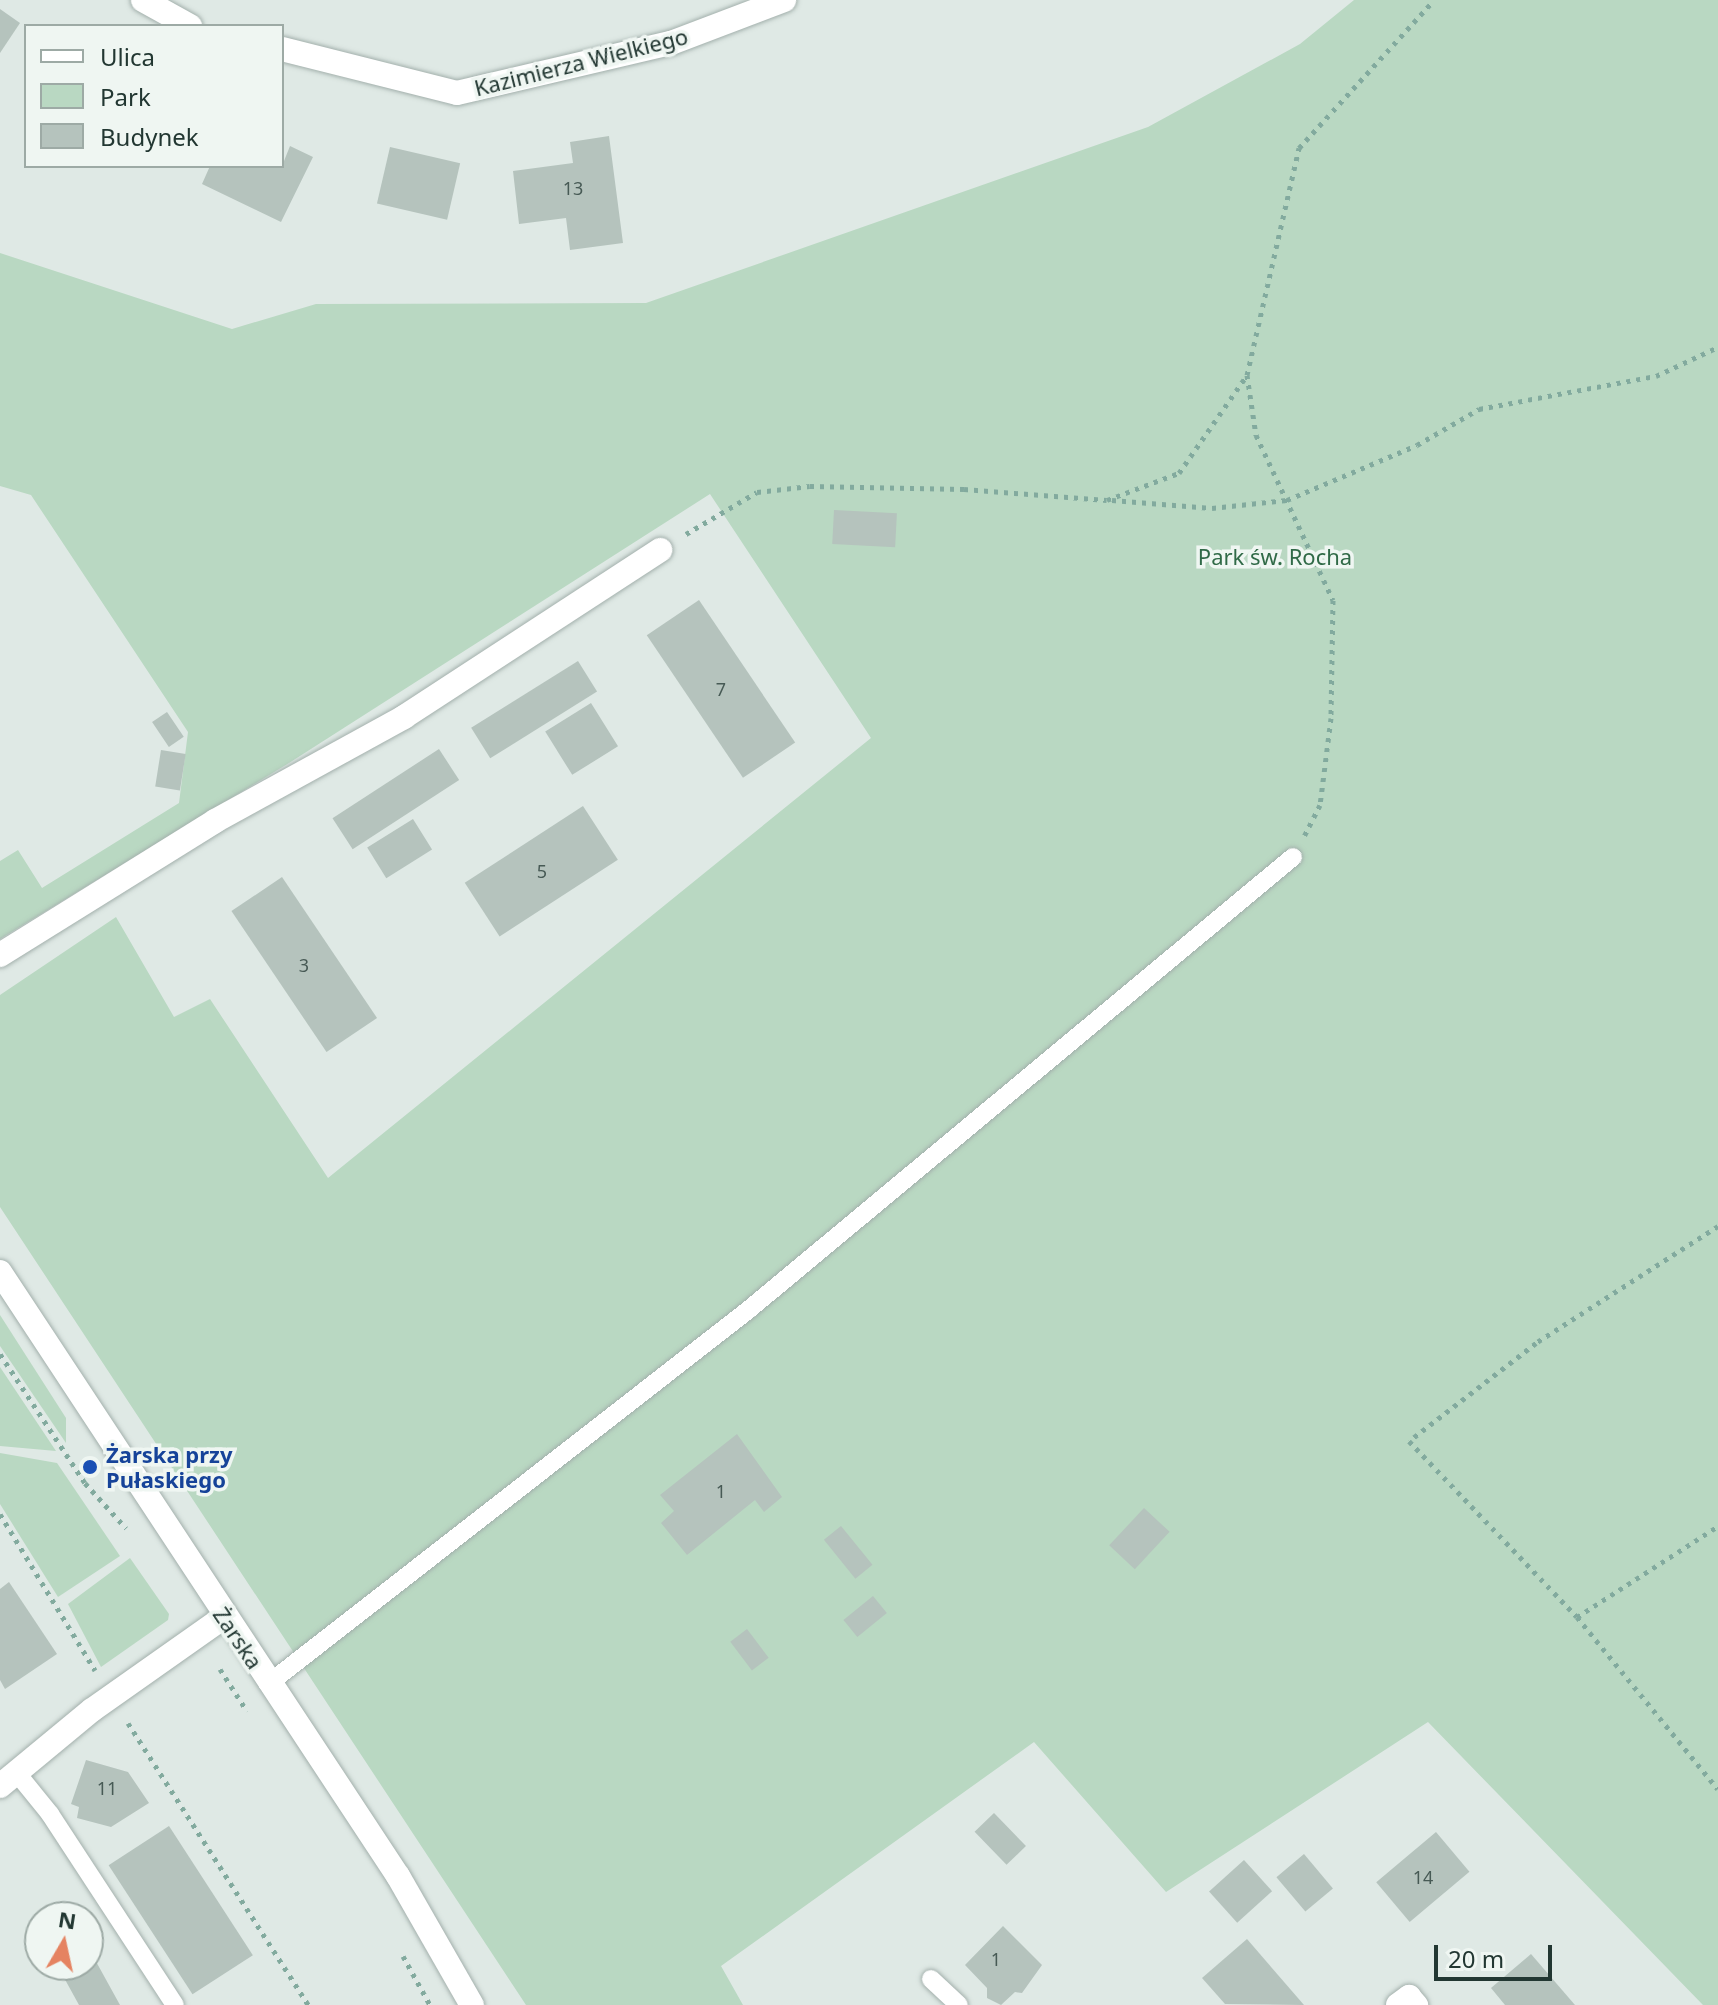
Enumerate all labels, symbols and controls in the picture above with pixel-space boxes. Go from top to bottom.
street label: Kazimierza Wielkiego [472,23,690,101]
legend [24,24,284,168]
text: Ulica [100,40,155,73]
text: Park [100,80,151,113]
text: Budynek [100,120,199,153]
house number: 13 [563,177,583,199]
park label: Park św. Rocha [1198,544,1352,570]
house number: 7 [716,678,726,700]
house number: 5 [537,860,547,882]
house number: 3 [299,954,309,976]
place label: Żarska przy Pułaskiego [106,1441,232,1492]
marker: Żarska przy Pułaskiego [81,1458,99,1476]
house number: 1 [716,1480,726,1502]
street label: Żarska [208,1602,268,1674]
house number: 11 [97,1777,117,1799]
house number: 14 [1413,1866,1433,1888]
north arrow [24,1901,104,1981]
text: N [56,1903,79,1935]
scale bar [1438,1929,1556,1979]
text: 20 m [1448,1942,1504,1975]
house number: 1 [991,1948,1001,1970]

